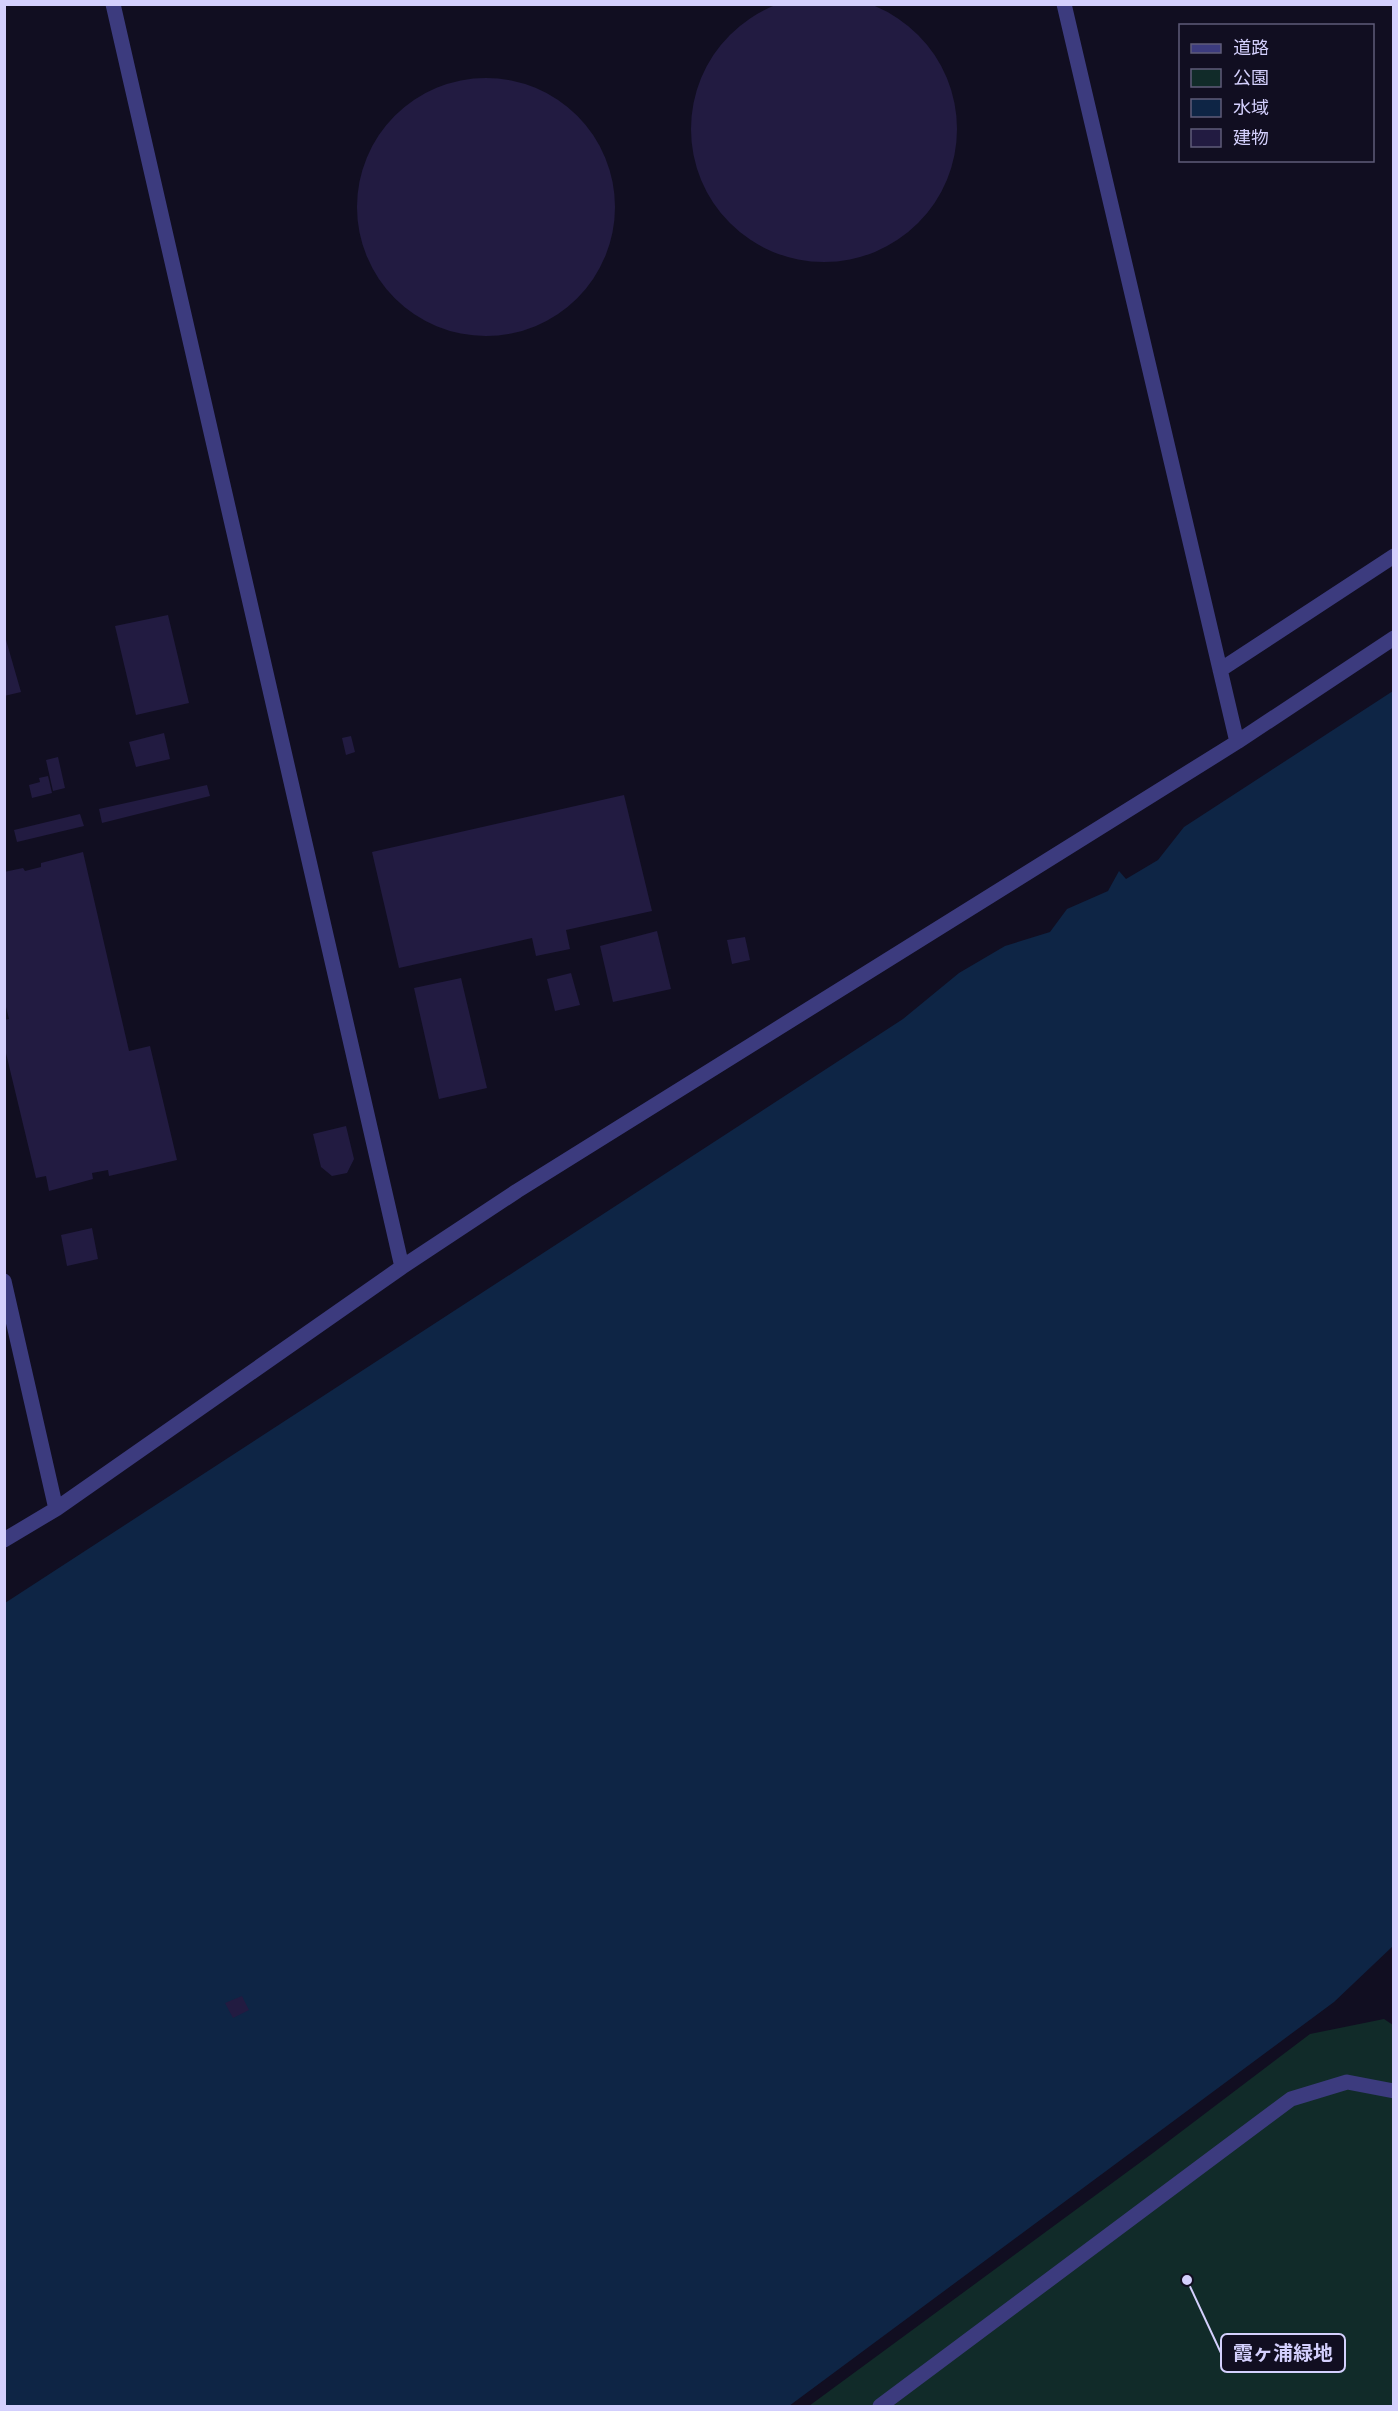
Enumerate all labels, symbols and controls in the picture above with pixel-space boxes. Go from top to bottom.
legend [1179,24,1374,162]
text: 道路 [1233,37,1269,59]
text: 公園 [1233,67,1269,89]
text: 水域 [1233,97,1269,119]
text: 建物 [1233,127,1269,149]
callout: 霞ヶ浦緑地 [1221,2334,1345,2372]
text: 霞ヶ浦緑地 [1233,2341,1333,2365]

